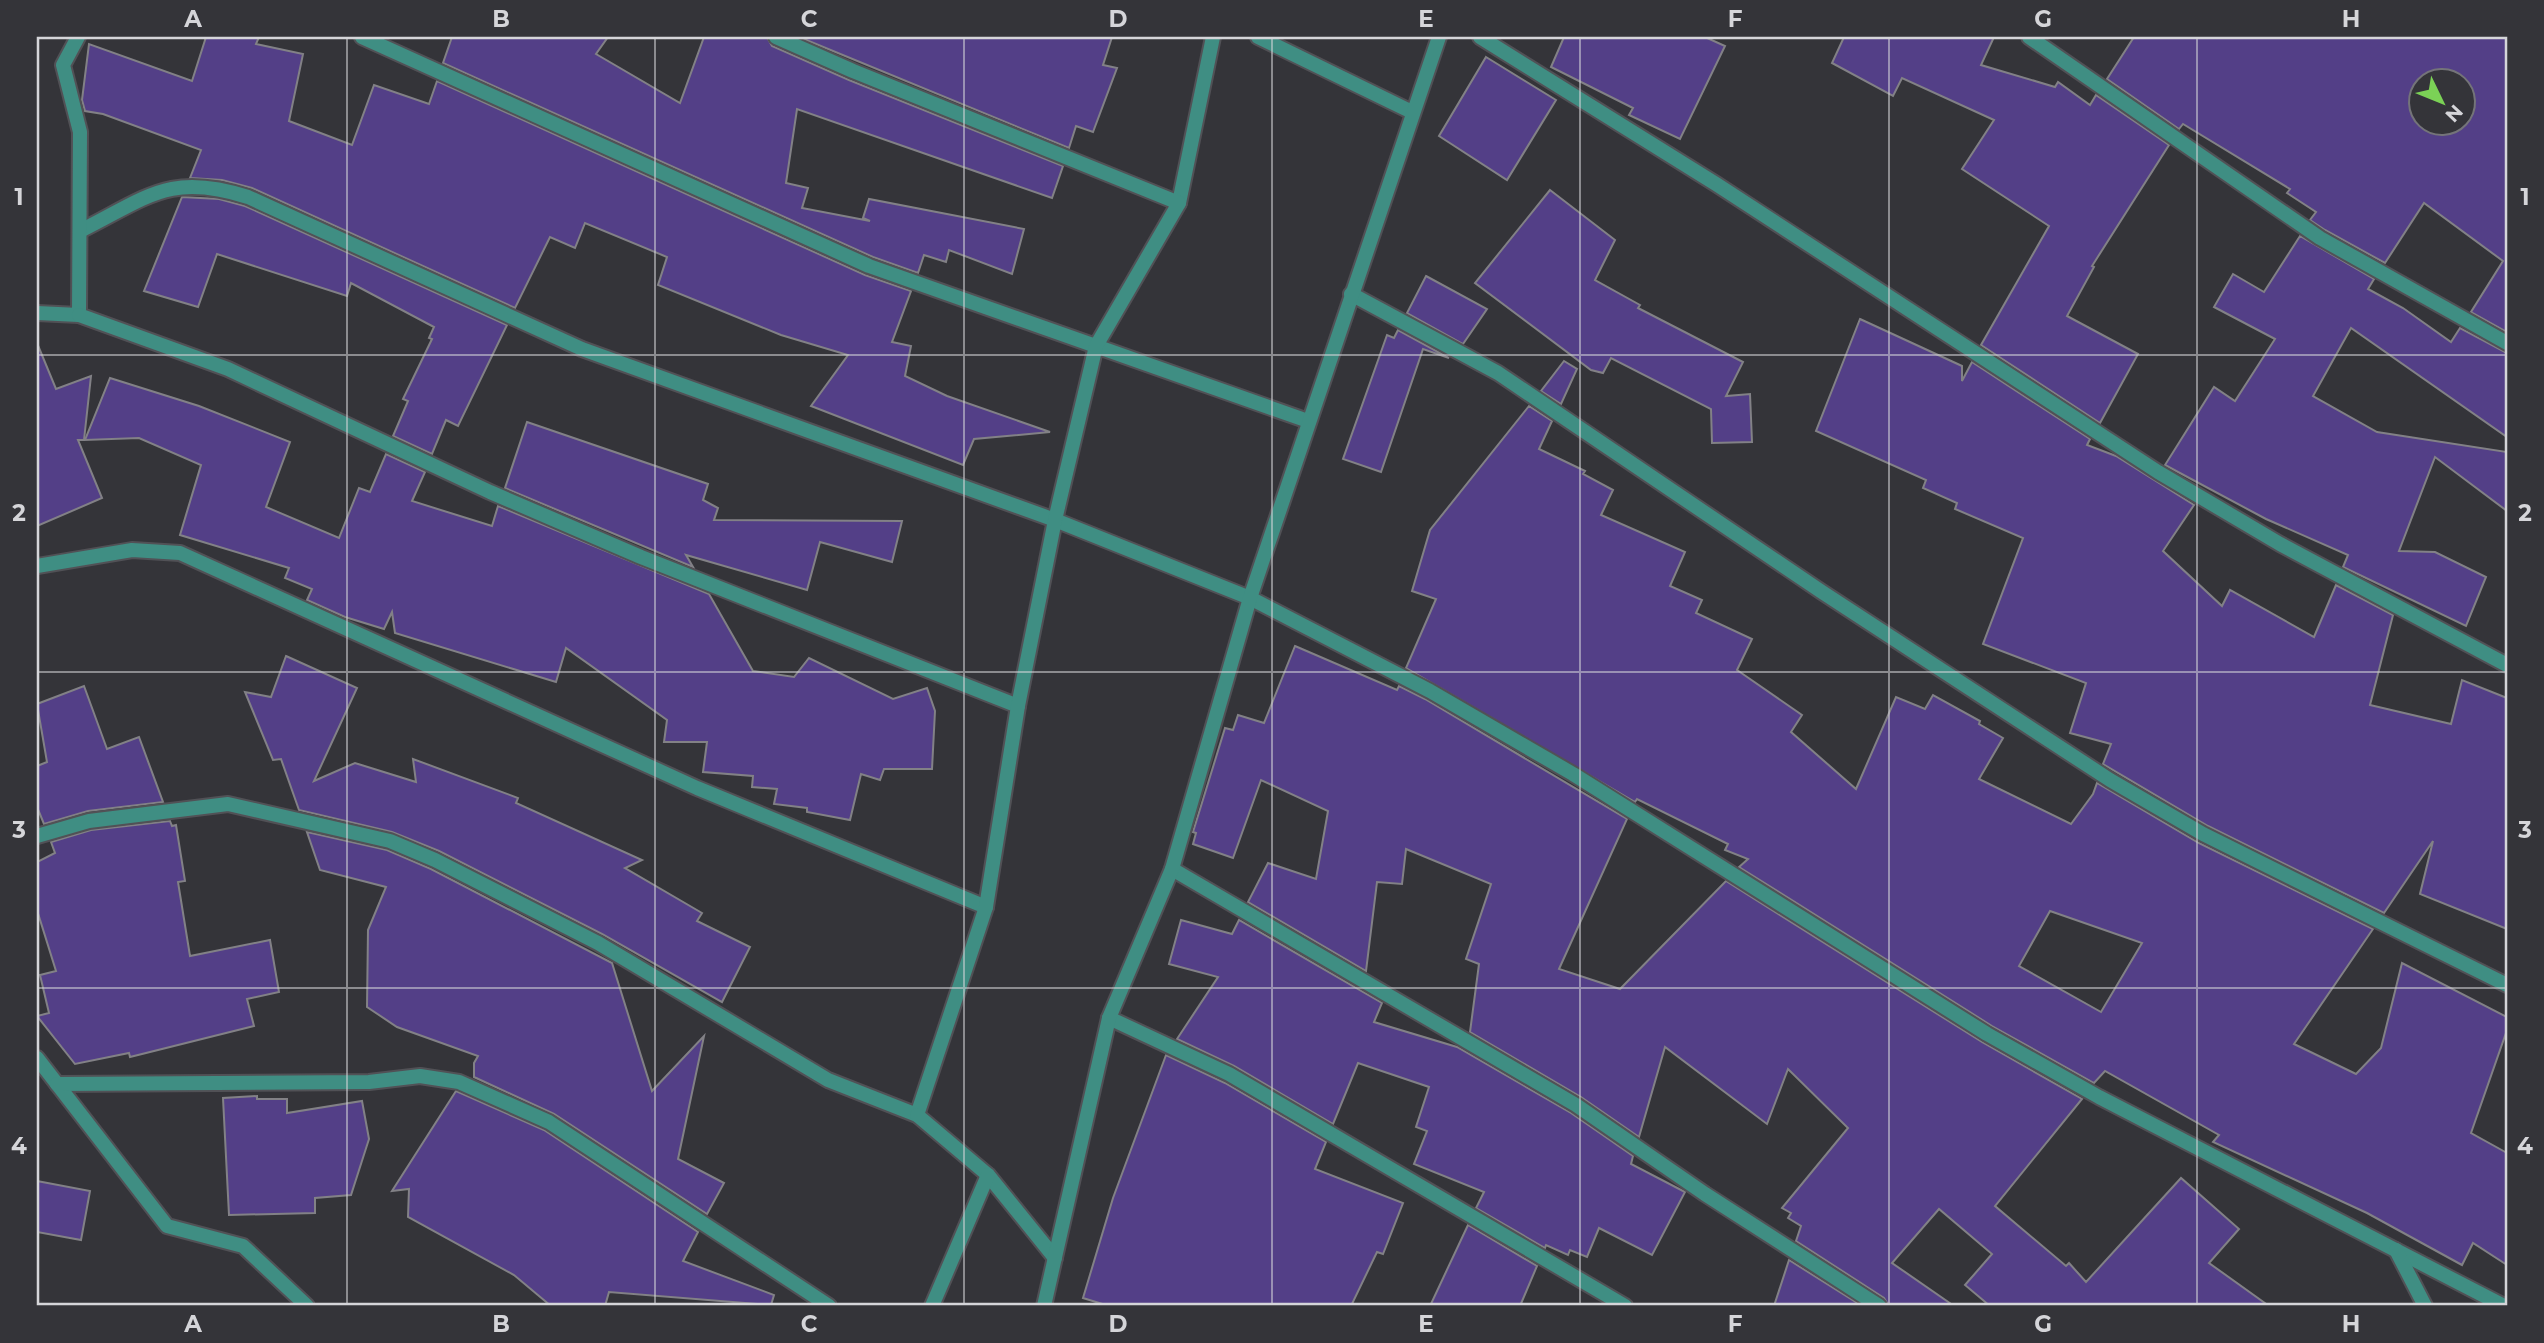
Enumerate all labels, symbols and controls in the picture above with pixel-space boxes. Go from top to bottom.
text: A [183,5,202,33]
text: B [492,5,510,33]
text: C [801,5,818,33]
text: D [1109,5,1128,33]
text: E [1418,5,1434,33]
text: F [1728,5,1743,33]
text: G [2034,5,2052,33]
text: H [2342,5,2360,33]
north arrow [2408,66,2478,136]
text: N [2440,100,2468,127]
text: 1 [14,183,24,211]
text: 1 [2520,183,2530,211]
text: 2 [12,499,26,527]
text: 2 [2518,499,2532,527]
text: 3 [11,816,26,844]
text: 3 [2517,816,2532,844]
text: 4 [11,1132,27,1160]
text: 4 [2517,1132,2533,1160]
text: A [183,1310,202,1338]
text: B [492,1310,510,1338]
text: C [801,1310,818,1338]
text: D [1109,1310,1128,1338]
text: E [1418,1310,1434,1338]
text: F [1728,1310,1743,1338]
text: G [2034,1310,2052,1338]
text: H [2342,1310,2360,1338]

